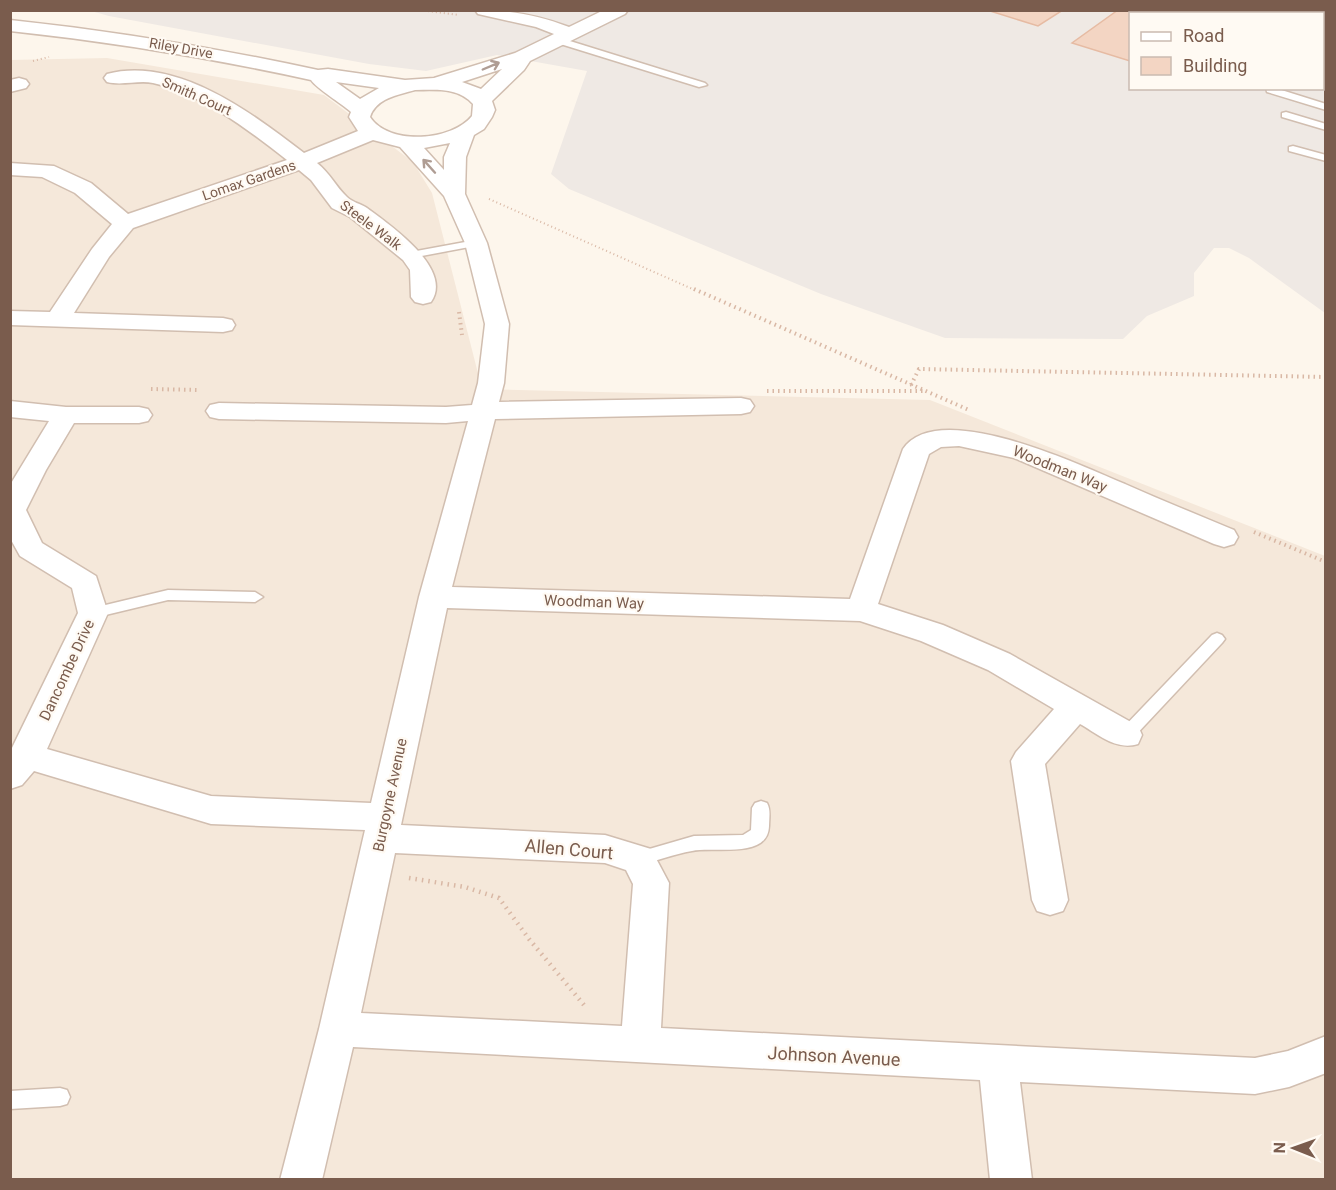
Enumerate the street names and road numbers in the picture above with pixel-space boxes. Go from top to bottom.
street label: Riley Drive [148,35,214,61]
street label: Smith Court [160,74,235,119]
street label: Lomax Gardens [200,157,298,203]
street label: Steele Walk [337,197,405,254]
street label: Woodman Way [1010,442,1110,496]
street label: Woodman Way [544,591,644,613]
street label: Dancombe Drive [36,616,98,723]
street label: Burgoyne Avenue [369,737,411,853]
street label: Allen Court [524,835,614,863]
street label: Johnson Avenue [767,1042,901,1070]

